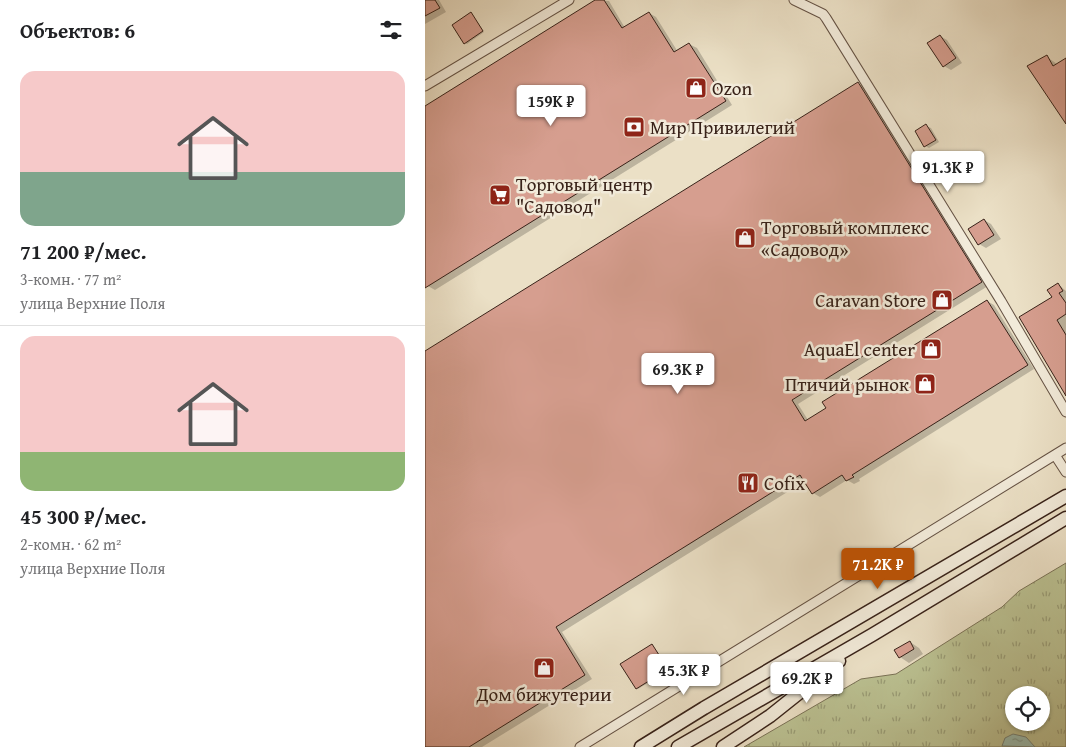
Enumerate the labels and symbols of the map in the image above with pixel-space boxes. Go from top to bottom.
place label: Ozon [712,74,753,102]
shop icon: Ozon [684,76,708,100]
pin: 159K ₽ [510,84,592,127]
place label: Мир Привилегий [650,113,795,141]
bank icon: Мир Привилегий [622,115,646,139]
pin: 91.3K ₽ [902,150,994,193]
place label: Торговый центр "Садовод" [516,170,653,220]
supermarket icon: Торговый центр "Садовод" [488,183,512,207]
place label: Торговый комплекс «Садовод» [761,213,929,263]
shop icon: Торговый комплекс «Садовод» [733,226,757,250]
place label: Caravan Store [815,286,926,314]
shop icon: Caravan Store [930,288,954,312]
place label: AquaEl center [804,335,915,363]
shop icon: AquaEl center [919,337,943,361]
pin: 69.3K ₽ [632,352,724,395]
place label: Птичий рынок [785,370,909,398]
shop icon: Птичий рынок [913,372,937,396]
place label: Cofix [764,469,805,497]
restaurant icon: Cofix [736,471,760,495]
pin: 71.2K ₽ [832,548,924,590]
pin: 45.3K ₽ [638,654,730,696]
shop icon: Дом бижутерии [532,656,556,680]
pin: 69.2K ₽ [761,662,853,704]
place label: Дом бижутерии [475,680,612,708]

